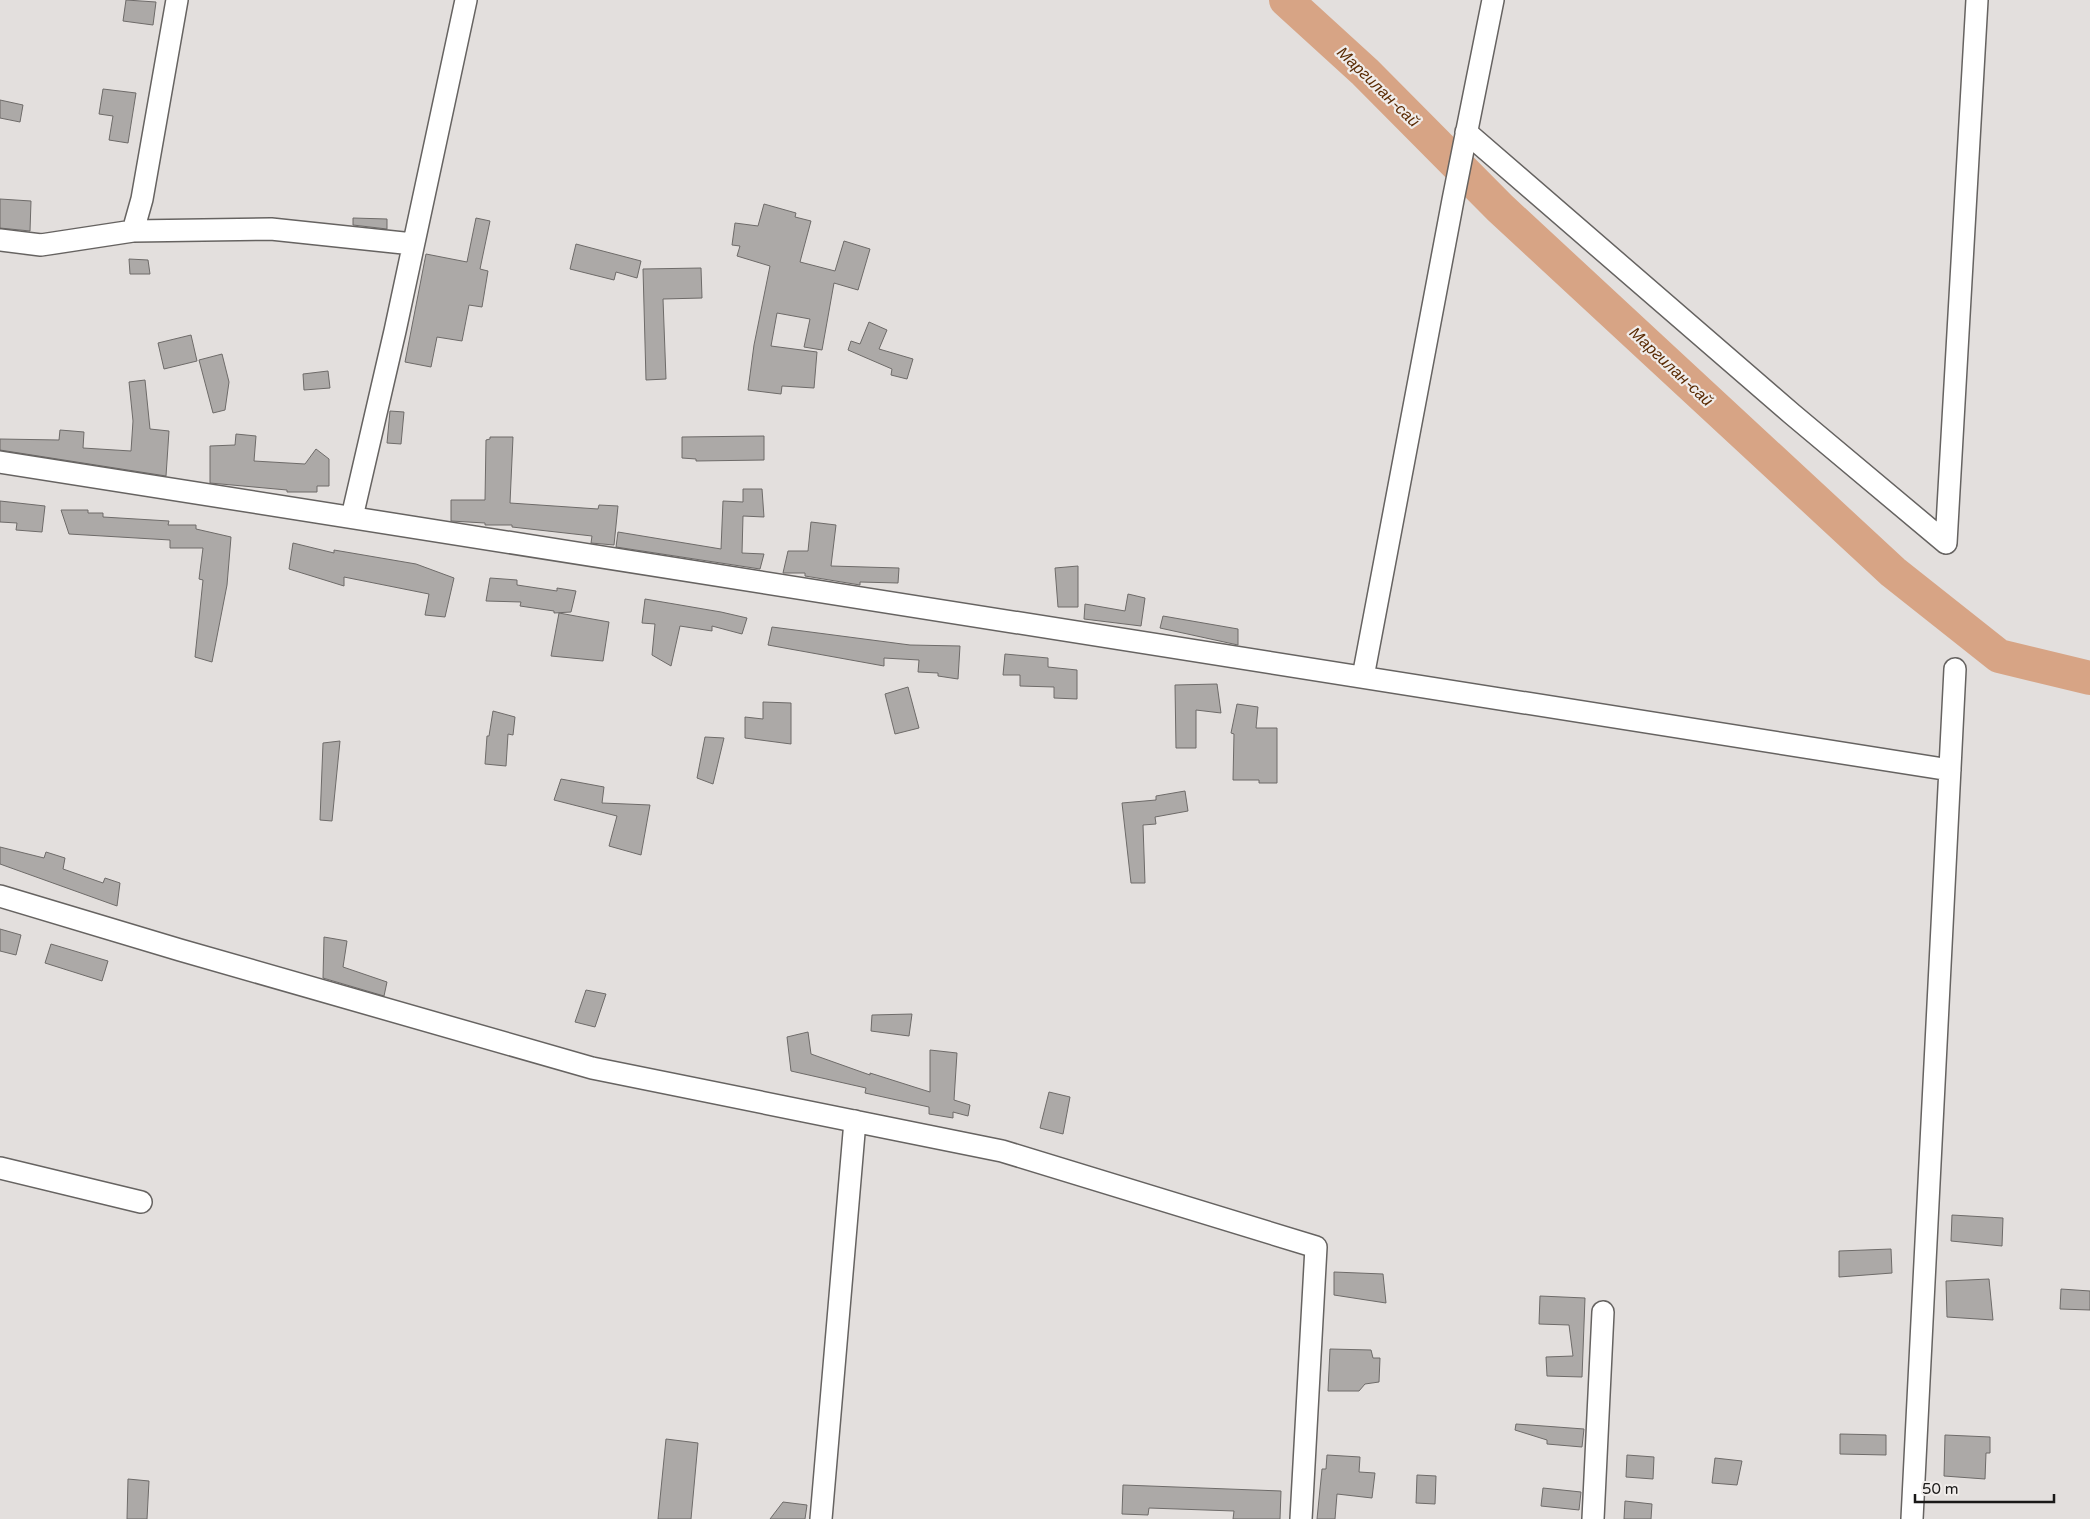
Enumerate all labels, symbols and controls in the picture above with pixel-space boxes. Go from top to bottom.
water label: Маргилан-сай [1333,43,1424,131]
water label: Маргилан-сай [1625,323,1717,411]
scale bar [1915,1472,2054,1504]
text: 50 m [1922,1480,1959,1498]

